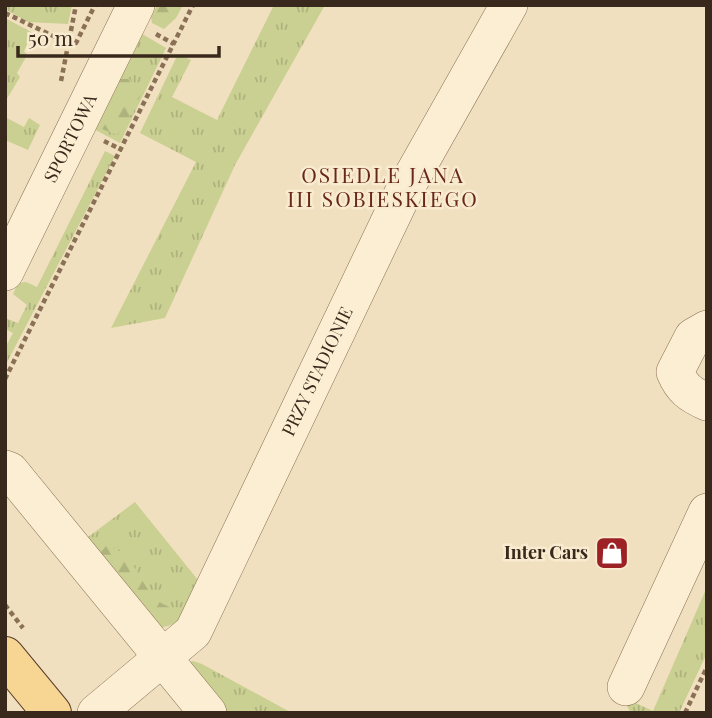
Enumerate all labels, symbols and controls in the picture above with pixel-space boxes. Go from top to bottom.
scale bar [18,14,219,58]
text: 50 m [28,23,74,51]
street label: SPORTOWA [38,89,102,186]
district label: OSIEDLE JANA III SOBIESKIEGO [287,160,479,212]
street label: PRZY STADIONIE [276,303,358,440]
shop icon: Inter Cars [593,534,631,572]
place label: Inter Cars [504,540,588,564]

